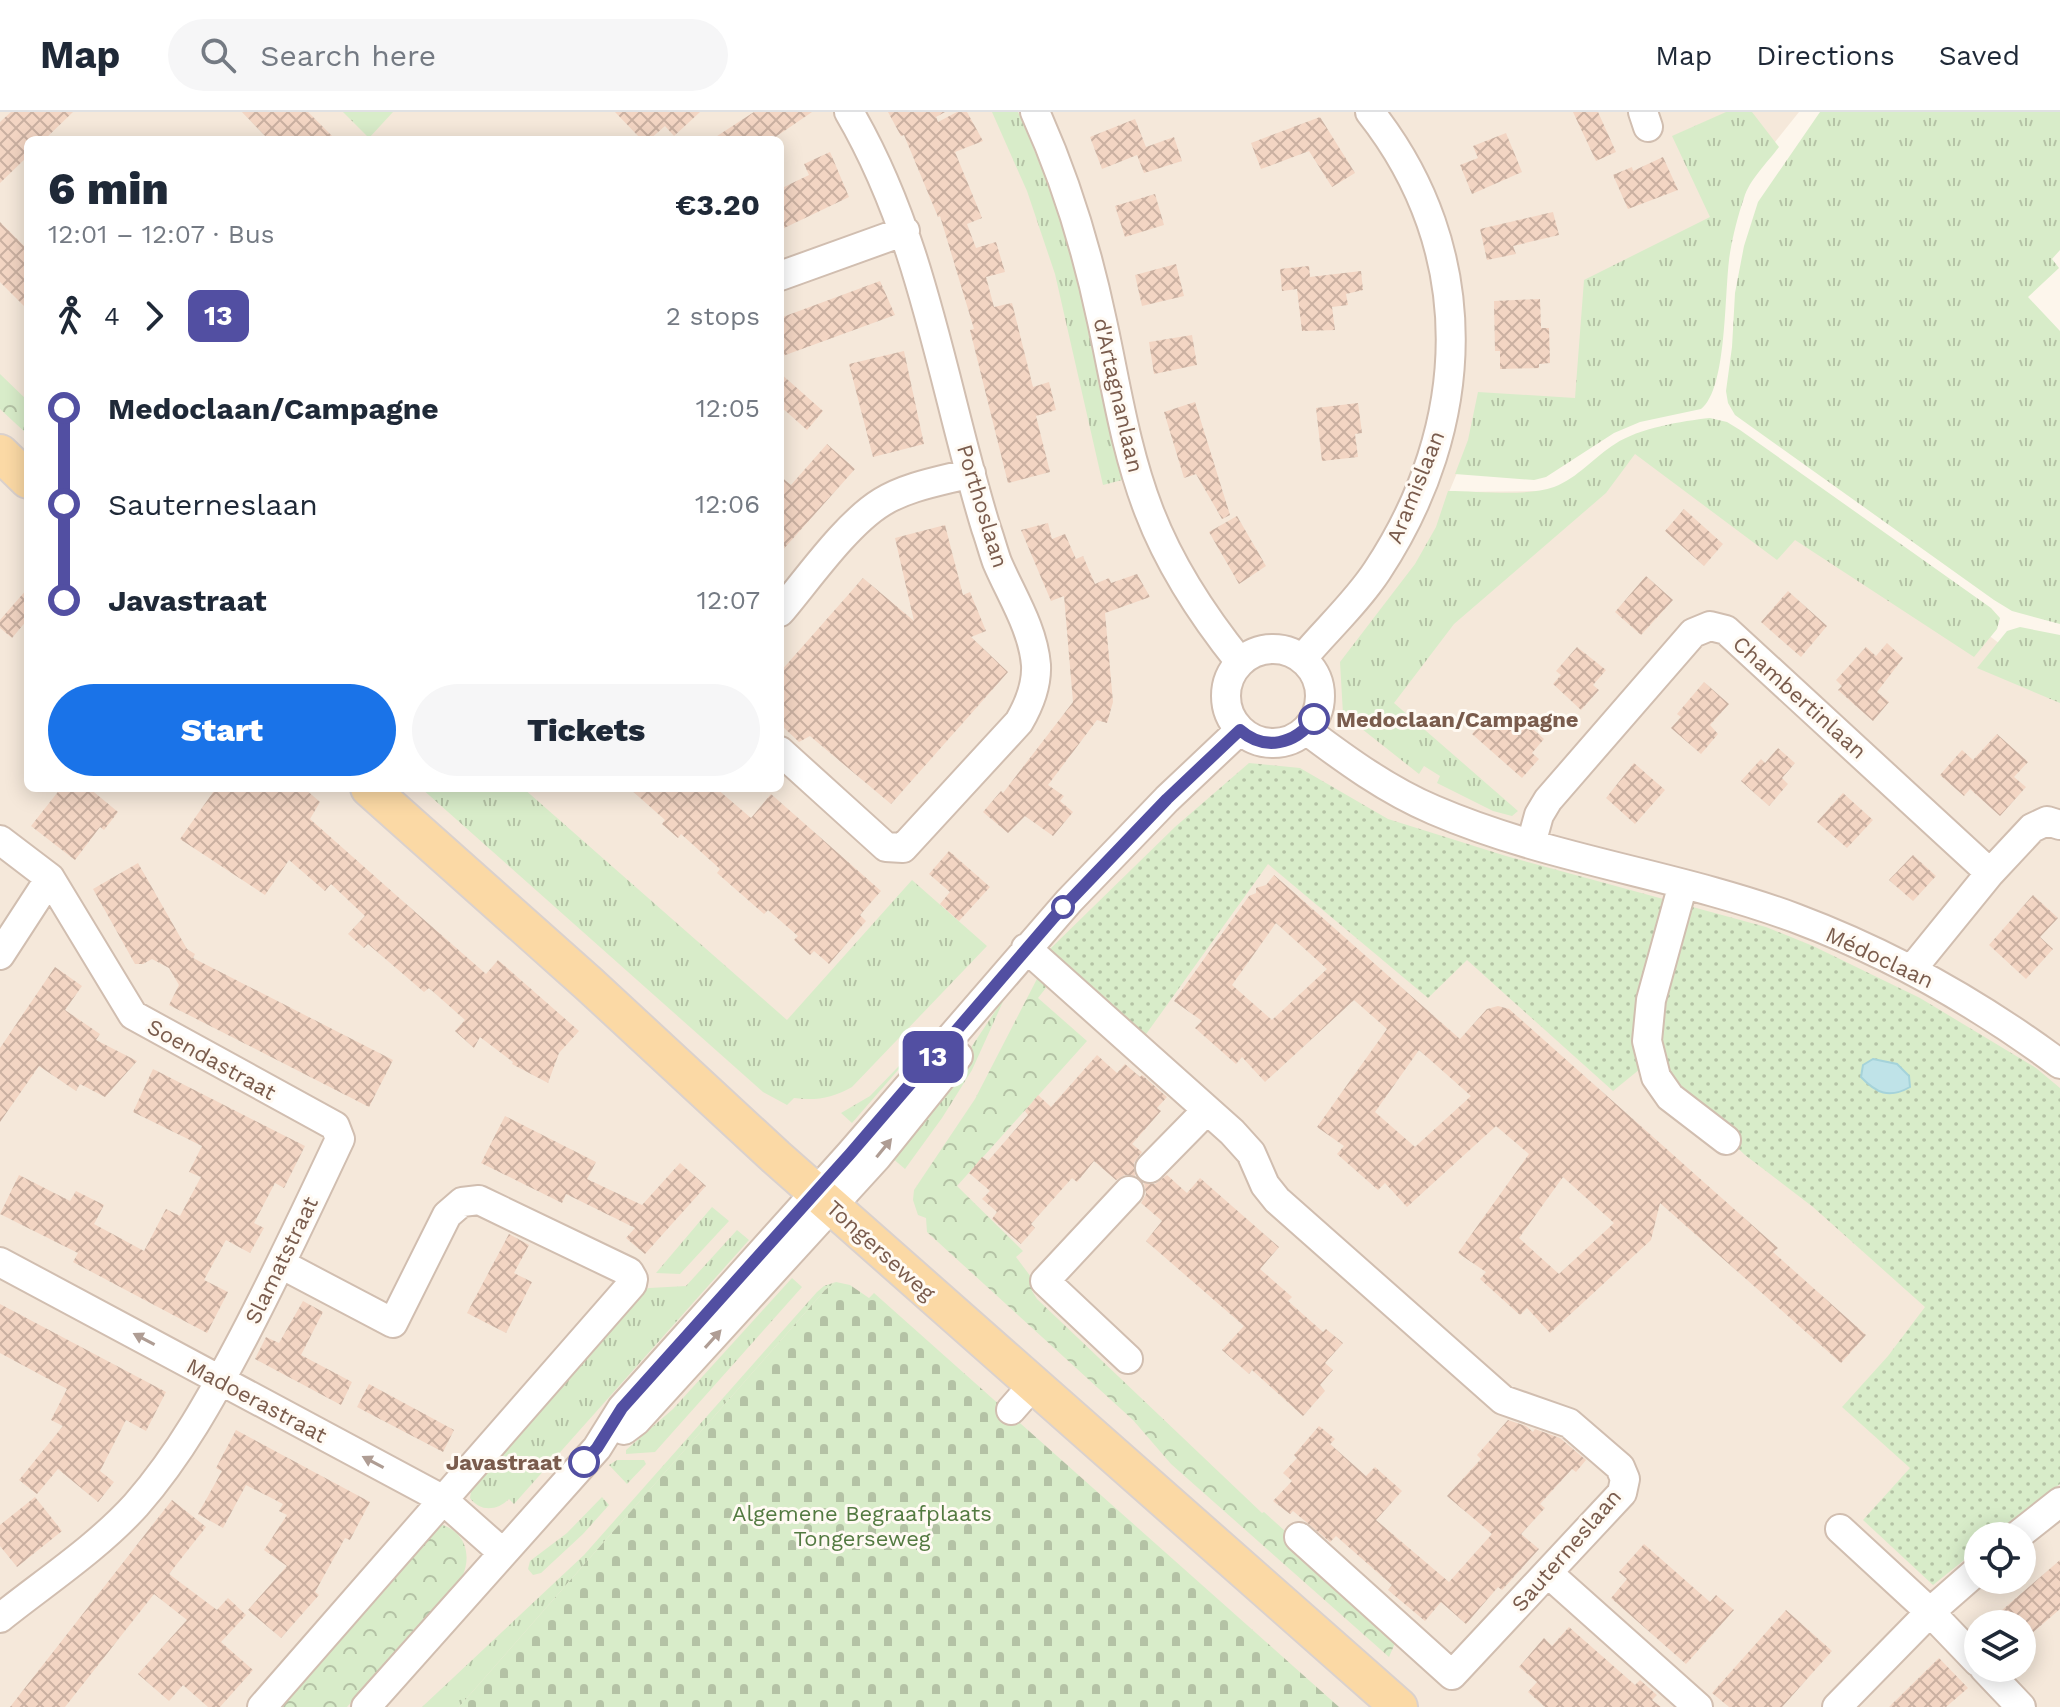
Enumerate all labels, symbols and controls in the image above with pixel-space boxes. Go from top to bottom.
search box [168,19,728,91]
text: Map [40,33,120,77]
icon: search [196,33,240,77]
text: Search here [260,38,436,73]
text: Map [1655,39,1712,72]
text: Directions [1756,39,1895,72]
text: Saved [1939,39,2020,72]
text: 6 min [48,163,169,215]
text: €3.20 [675,187,760,222]
text: 12:01 – 12:07 · Bus [48,219,275,249]
icon: walk [48,294,92,338]
icon: forward [132,294,176,338]
text: 13 [204,299,233,332]
text: 4 [104,301,120,331]
text: 2 stops [666,301,760,331]
street label: d'Artagnanlaan [1089,315,1148,475]
text: Medoclaan/Campagne [108,391,439,426]
text: 12:05 [696,393,760,423]
street label: Aramislaan [1382,427,1449,547]
street label: Porthoslaan [952,441,1013,571]
text: Sauterneslaan [108,487,318,522]
text: 12:06 [695,489,760,519]
text: Javastraat [108,583,267,618]
text: 12:07 [697,585,760,615]
street label: Chambertinlaan [1728,631,1872,764]
button: Start [48,684,396,776]
button: Tickets [412,684,760,776]
marker: Medoclaan/Campagne [1299,704,1329,734]
place label: Medoclaan/Campagne [1336,707,1579,732]
unlabelled marker [1052,896,1074,918]
street label: Médoclaan [1822,922,1938,993]
street label: Soendastraat [143,1014,280,1105]
line badge: 13 [897,1031,969,1083]
text: 13 [919,1040,947,1073]
one-way arrow [875,1139,892,1159]
street label: Slamatstraat [240,1192,323,1328]
street label: Tongerseweg [821,1195,940,1306]
one-way arrow [704,1329,721,1349]
one-way arrow [133,1333,155,1347]
street label: Madoerastraat [182,1353,331,1448]
marker: Javastraat [569,1447,599,1477]
place label: Javastraat [446,1450,562,1475]
one-way arrow [362,1456,385,1469]
street label: Sauterneslaan [1506,1484,1626,1617]
park label: Algemene Begraafplaats Tongerseweg [732,1501,992,1551]
map controls [1964,1522,2036,1682]
button: locate [1964,1522,2036,1594]
button: layers [1964,1610,2036,1682]

